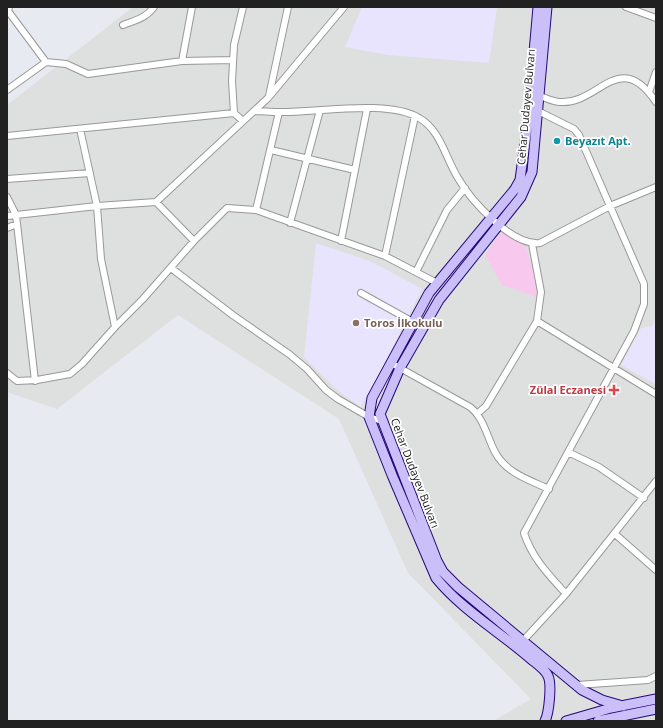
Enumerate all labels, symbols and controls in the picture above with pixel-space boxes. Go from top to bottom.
street label: Cehar Dudayev Bulvarı [513,48,538,166]
place label: Beyazıt Apt. [565,133,631,148]
marker: Beyazıt Apt. [552,136,562,146]
place label: Toros İlkokulu [364,315,443,330]
marker: Toros İlkokulu [351,318,361,328]
place label: Zülal Eczanesi [530,382,606,397]
marker: Zülal Eczanesi [609,385,619,395]
street label: Cehar Dudayev Bulvarı [388,416,443,530]

